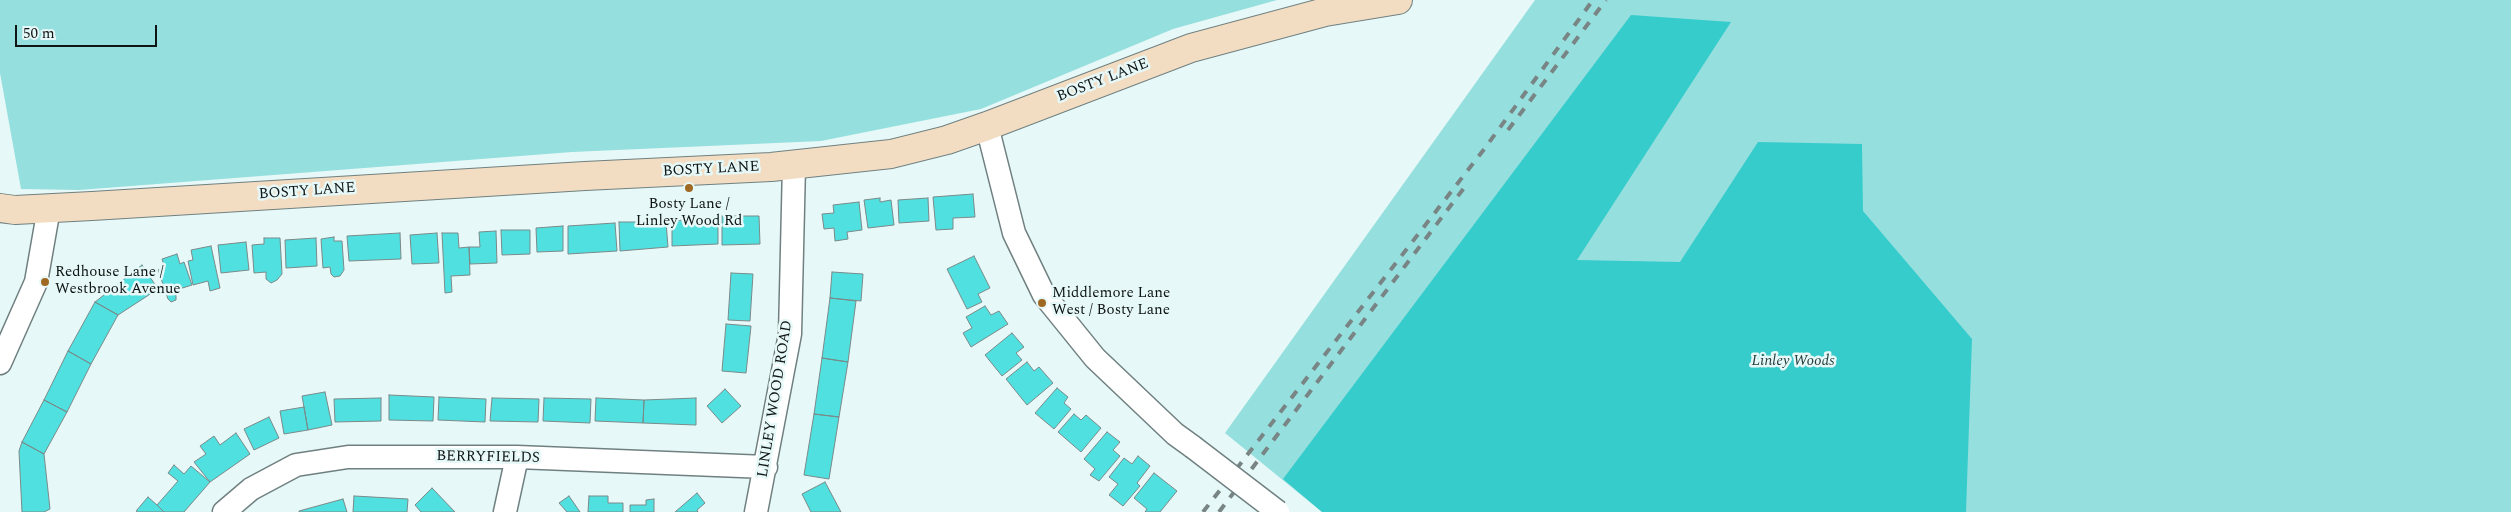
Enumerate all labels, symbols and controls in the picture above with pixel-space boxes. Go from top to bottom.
scale bar [18,15,160,47]
text: 50 m [23,22,55,45]
street label: BOSTY LANE [1055,55,1151,107]
street label: BOSTY LANE [662,158,760,182]
street label: BOSTY LANE [258,180,356,204]
marker: Bosty Lane / Linley Wood Rd [683,182,695,194]
place label: Bosty Lane / Linley Wood Rd [636,196,742,231]
place label: Redhouse Lane / Westbrook Avenue [55,264,181,299]
marker: Redhouse Lane / Westbrook Avenue [39,276,51,288]
place label: Middlemore Lane West / Bosty Lane [1052,285,1170,320]
marker: Middlemore Lane West / Bosty Lane [1036,297,1048,309]
street label: LINLEY WOOD ROAD [755,319,797,479]
park label: Linley Woods [1751,353,1835,371]
street label: BERRYFIELDS [436,448,540,468]

